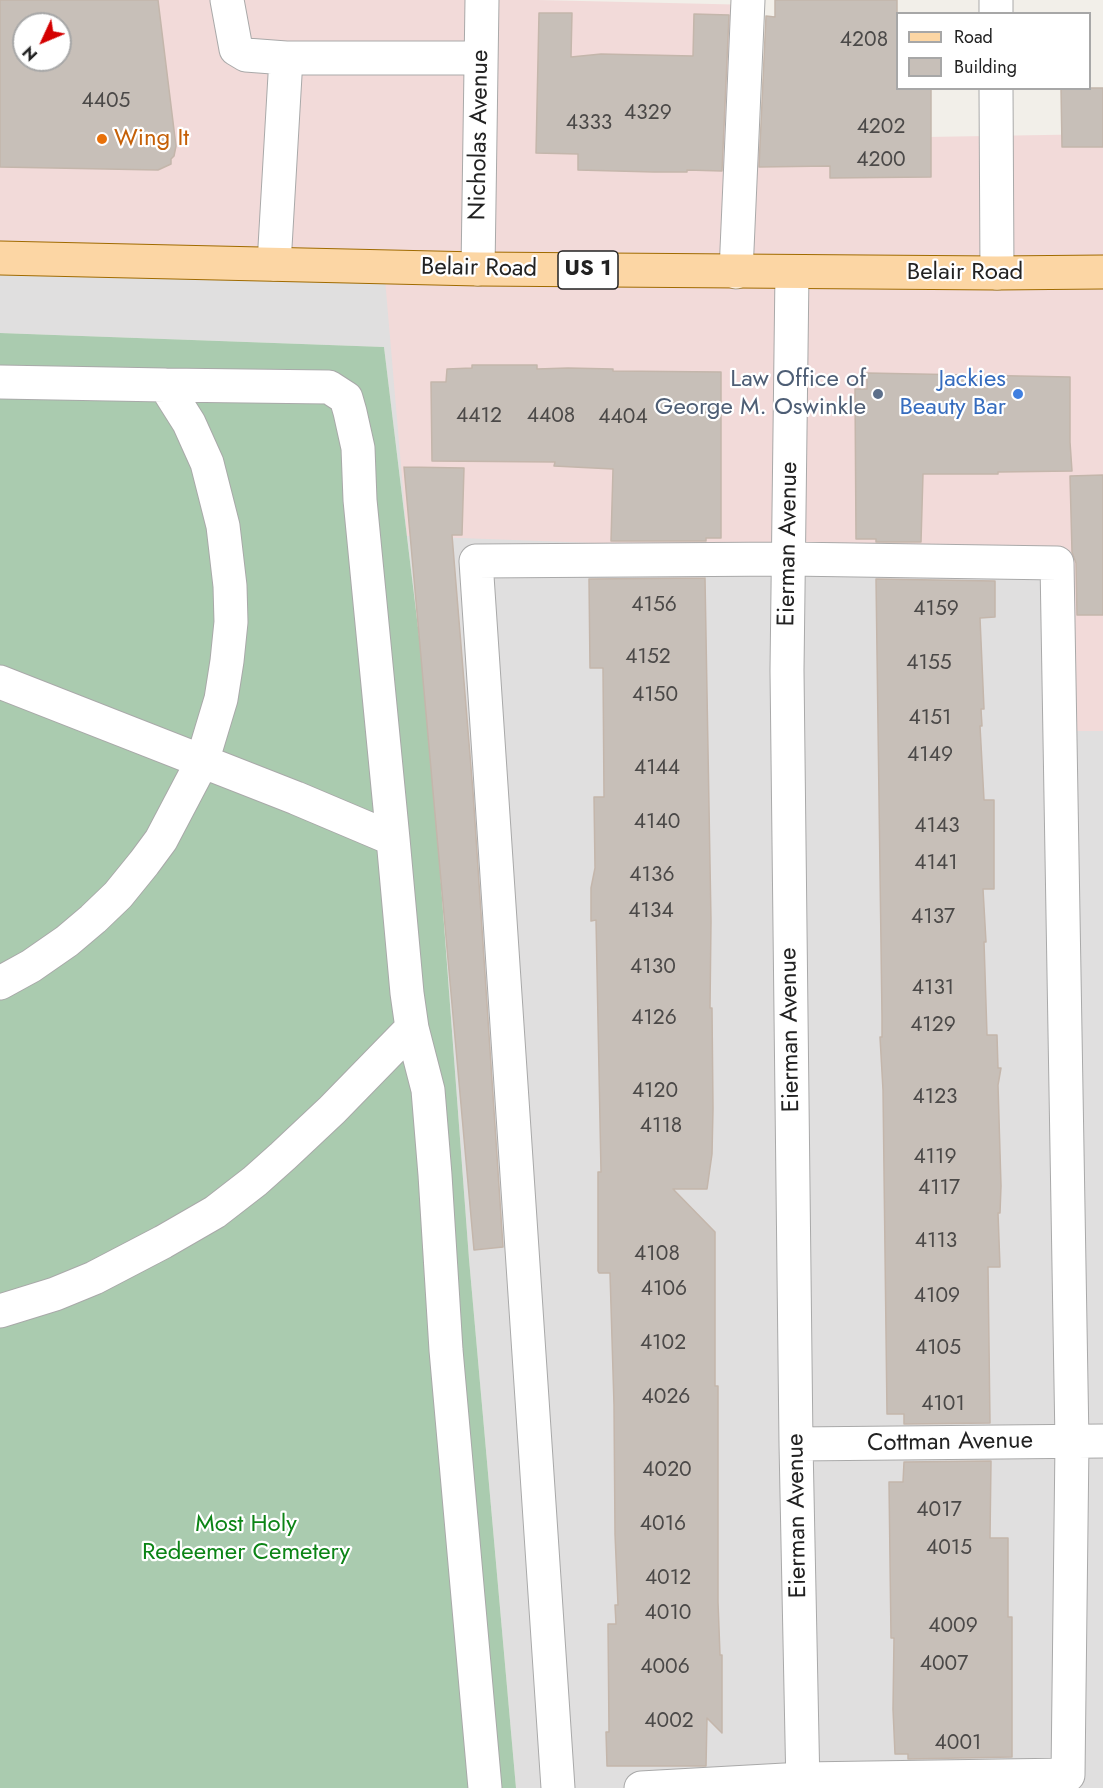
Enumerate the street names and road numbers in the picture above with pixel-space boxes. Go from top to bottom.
street label: Nicholas Avenue [464,49,496,221]
road number: US 1 [558,251,618,289]
street label: Belair Road [421,254,537,284]
street label: Belair Road [907,259,1023,287]
street label: Eierman Avenue [773,461,805,627]
street label: Eierman Avenue [775,947,807,1113]
street label: Cottman Avenue [867,1427,1033,1459]
street label: Eierman Avenue [782,1433,814,1599]

